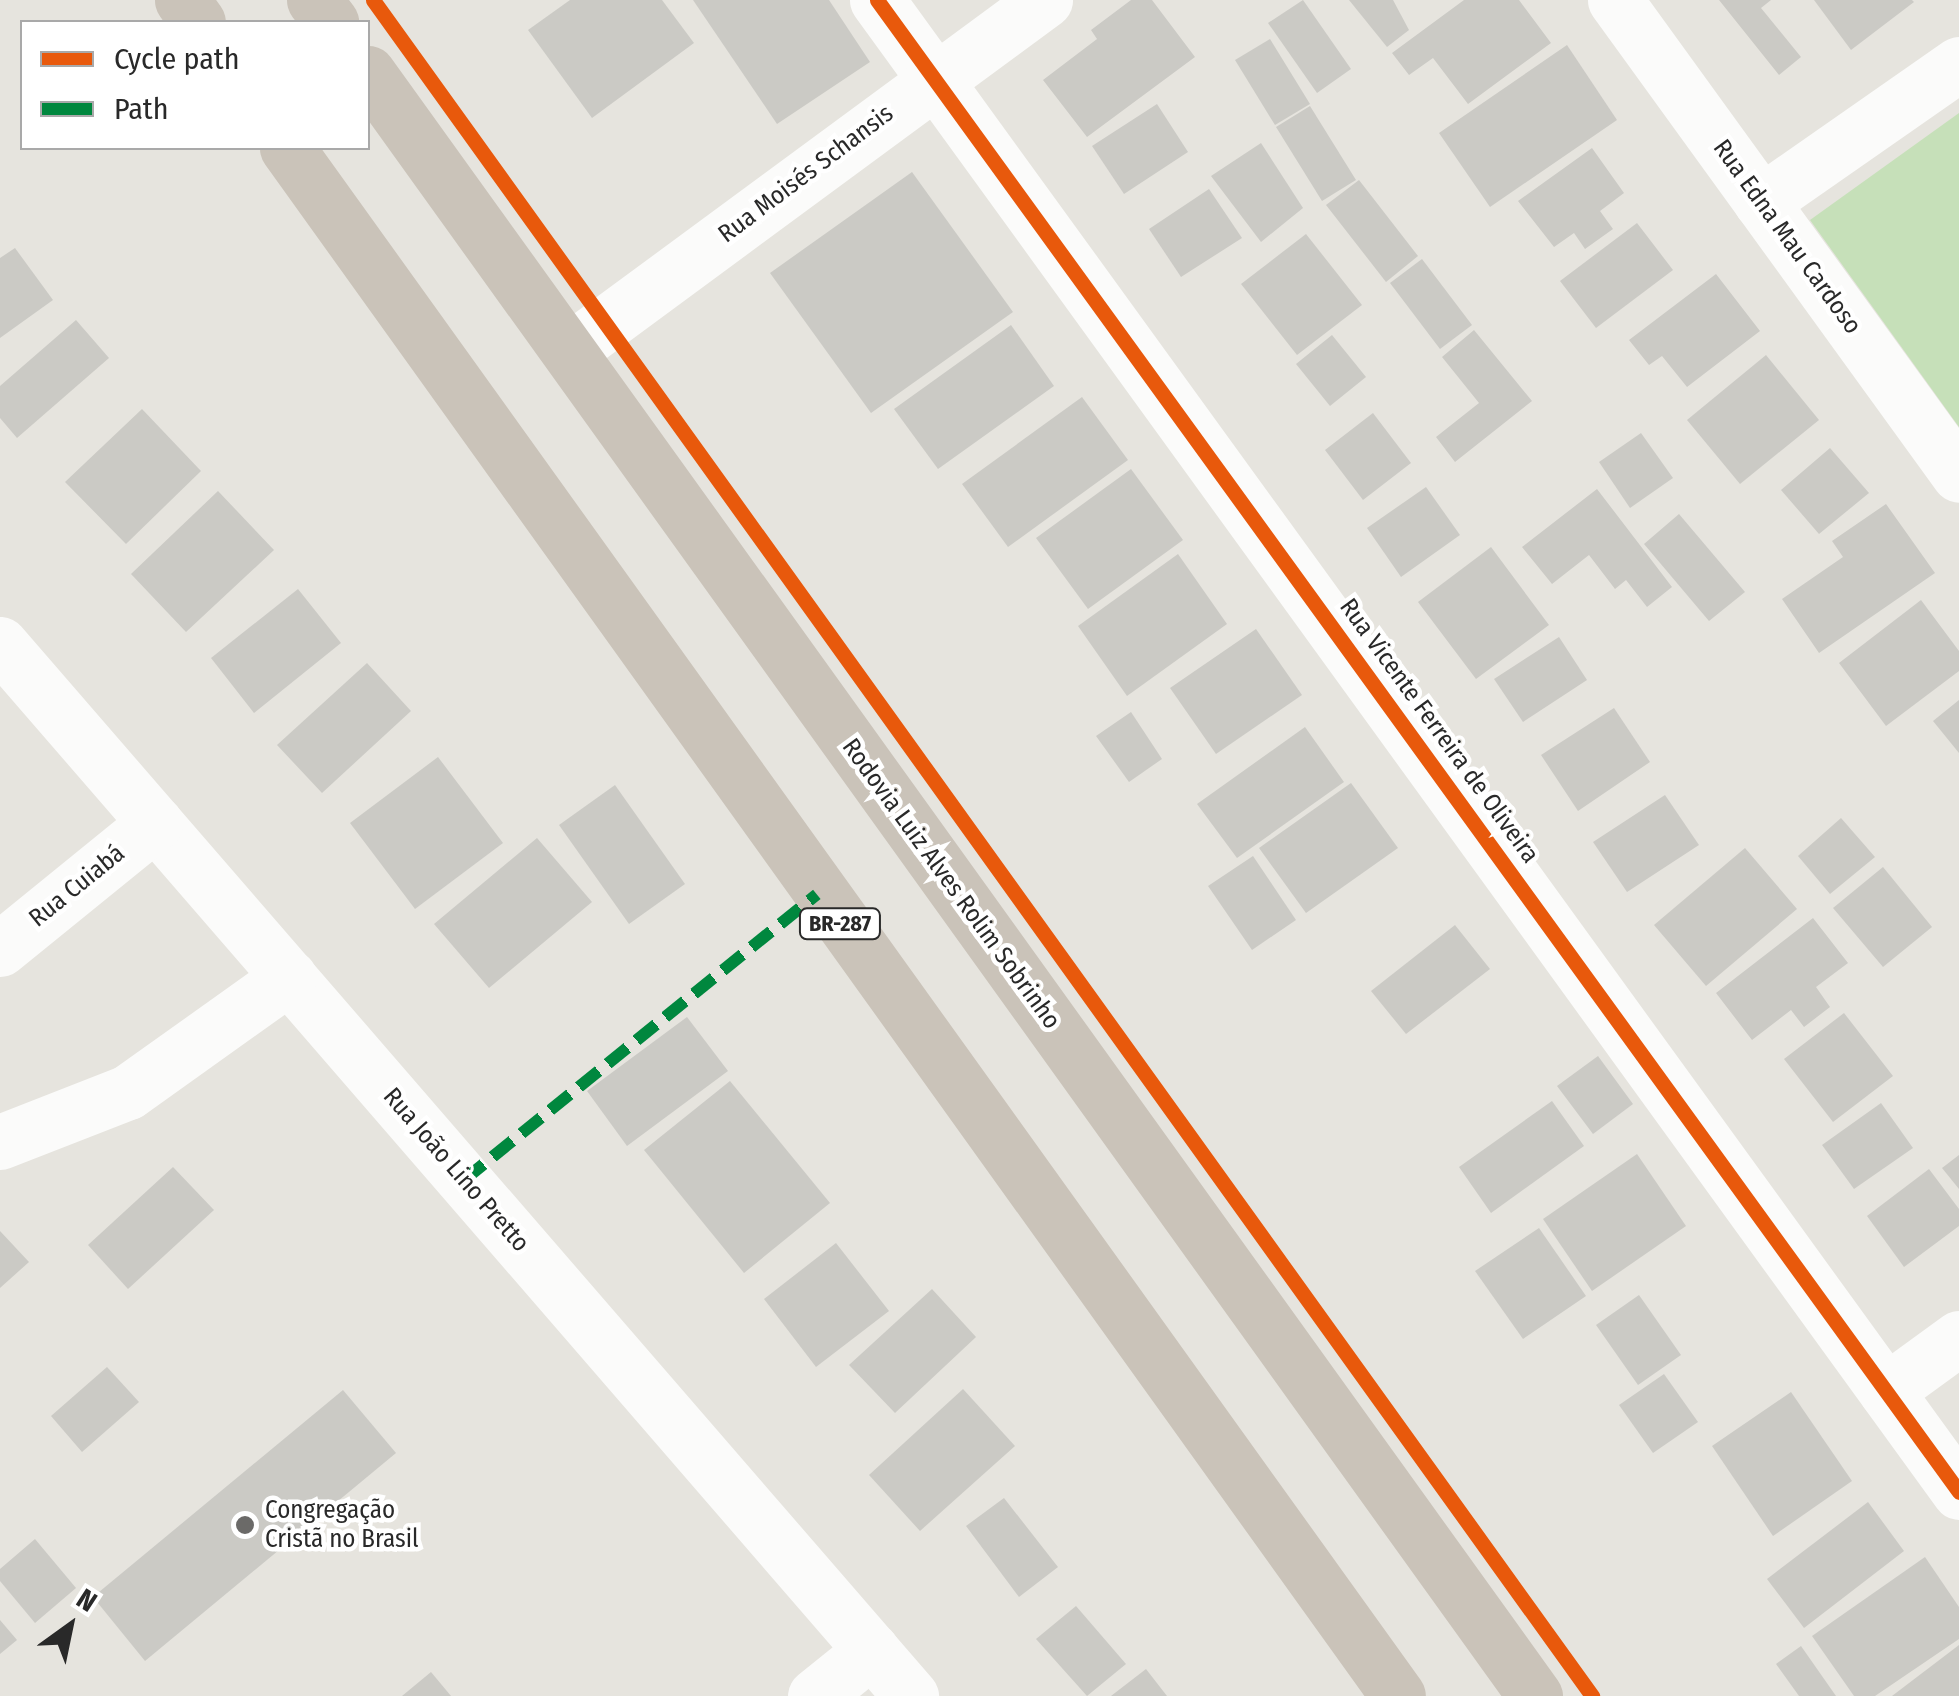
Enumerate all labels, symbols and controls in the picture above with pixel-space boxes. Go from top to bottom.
legend [20,20,370,150]
text: Cycle path [114,41,240,77]
text: Path [114,91,168,127]
street label: Rua Moisés Schansis [713,99,899,249]
street label: Rua Edna Mau Cardoso [1706,134,1868,340]
street label: Rua Vicente Ferreira de Oliveira [1333,593,1545,869]
street label: Rodovia Luiz Alves Rolim Sobrinho [836,733,1066,1035]
street label: Rua Cuiabá [23,838,131,934]
road number: BR-287 [798,907,882,941]
street label: Rua João Lino Pretto [377,1082,535,1258]
place label: Congregação Cristã no Brasil [265,1496,419,1555]
marker: Congregação Cristã no Brasil [234,1514,256,1536]
north arrow [20,1576,120,1676]
text: N [71,1582,103,1619]

